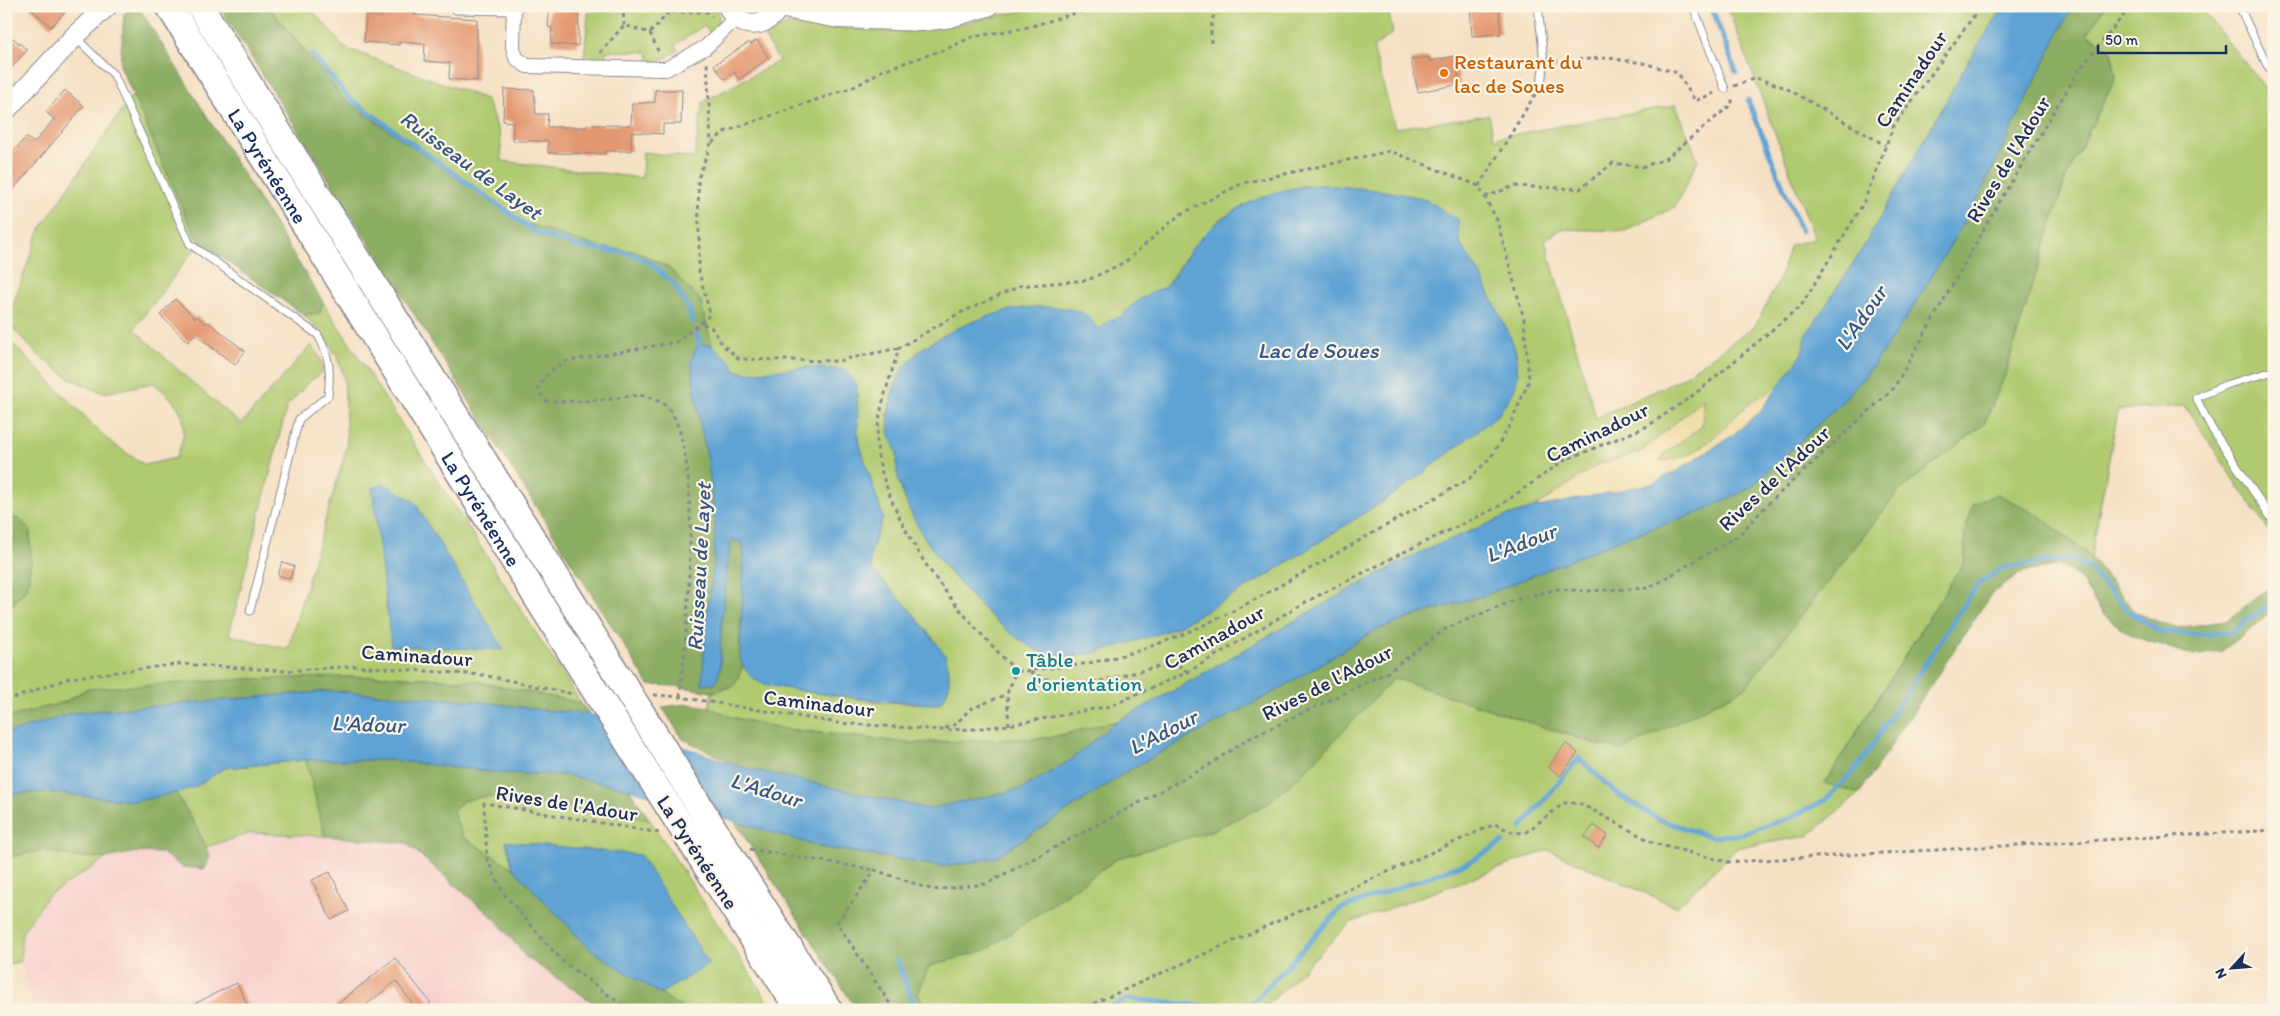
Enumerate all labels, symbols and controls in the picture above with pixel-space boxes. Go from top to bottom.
scale bar [2098,22,2225,54]
street label: Caminadour [1869,25,1953,132]
text: 50 m [2105,31,2138,49]
place label: Restaurant du lac de Soues [1454,49,1582,98]
marker: Restaurant du lac de Soues [1438,67,1450,79]
street label: Rives de l'Adour [1960,91,2056,227]
street label: La Pyrénéenne [223,103,314,228]
water label: Ruisseau de Layet [395,105,549,227]
water label: L'Adour [1829,278,1895,356]
water label: Lac de Soues [1258,337,1380,364]
street label: Caminadour [1541,396,1653,468]
street label: Rives de l'Adour [1713,420,1835,536]
street label: La Pyrénéenne [436,446,527,571]
water label: Ruisseau de Layet [681,480,717,652]
water label: L'Adour [1482,516,1562,569]
street label: Caminadour [1159,599,1269,675]
street label: Rives de l'Adour [1258,638,1397,726]
street label: Caminadour [360,639,474,671]
place label: Tâble d'orientation [1026,647,1142,696]
marker: Tâble d'orientation [1010,665,1022,677]
street label: Caminadour [762,684,877,722]
water label: L'Adour [1124,702,1204,761]
water label: L'Adour [331,709,408,739]
water label: L'Adour [727,766,807,814]
street label: Rives de l'Adour [494,779,640,827]
street label: La Pyrénéenne [652,790,744,914]
north arrow [2208,944,2258,994]
text: N [2211,966,2230,981]

